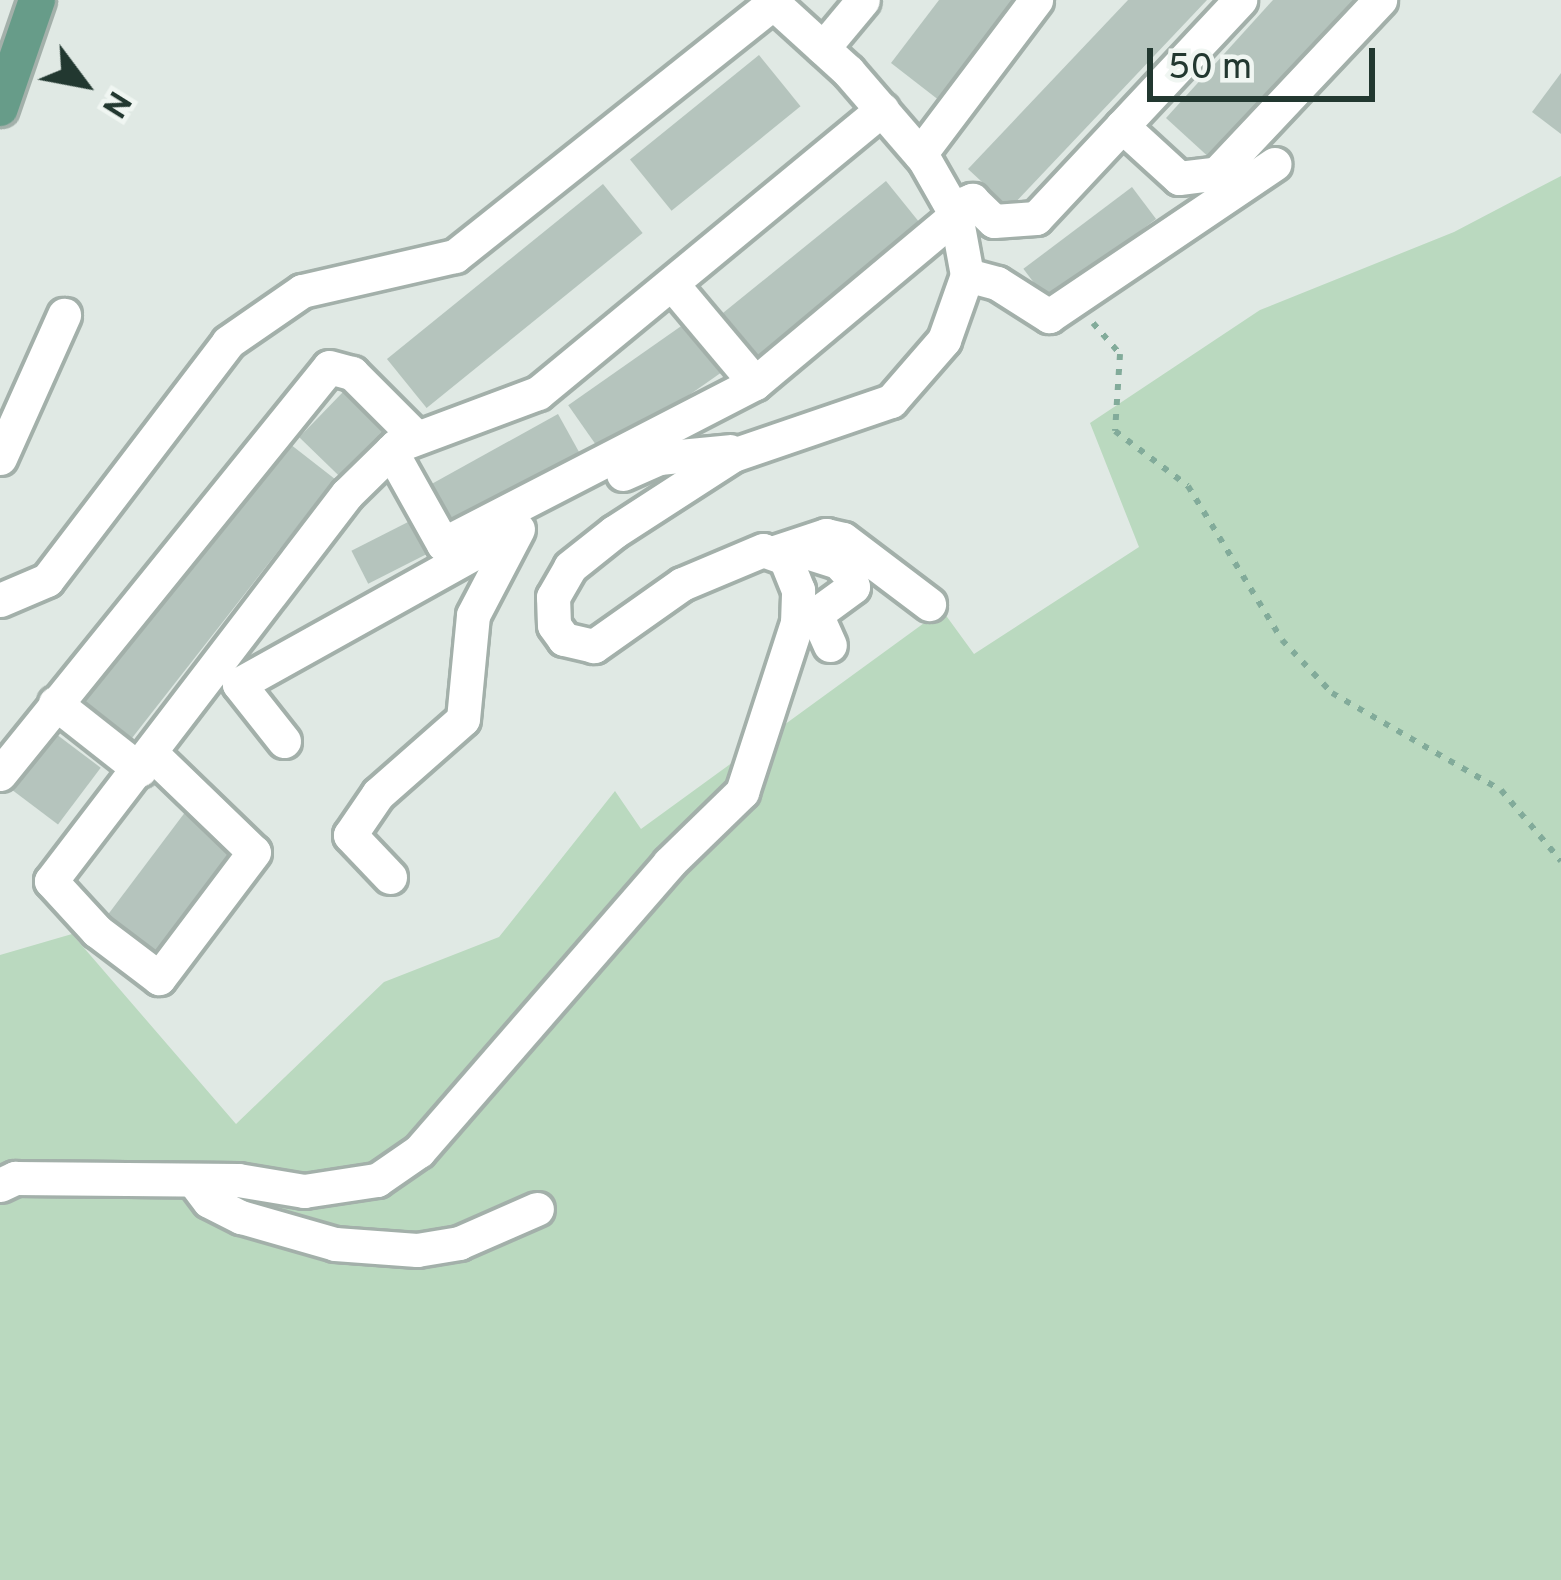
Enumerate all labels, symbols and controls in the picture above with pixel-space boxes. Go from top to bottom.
north arrow [24,24,144,144]
scale bar [1153,24,1381,98]
text: 50 m [1168,46,1252,92]
text: N [90,82,139,124]

